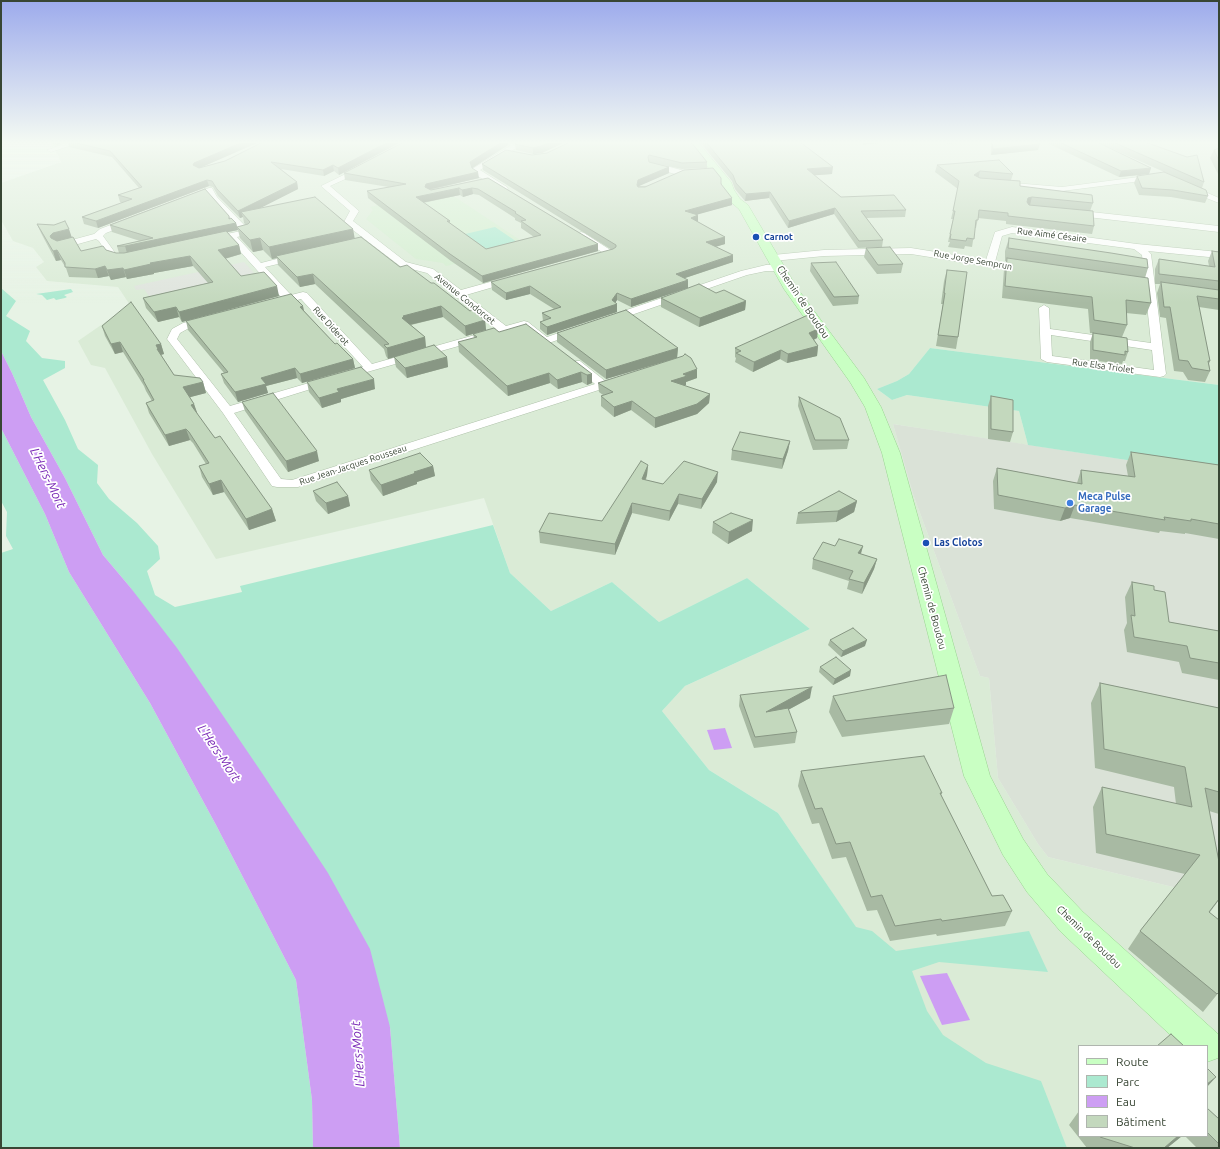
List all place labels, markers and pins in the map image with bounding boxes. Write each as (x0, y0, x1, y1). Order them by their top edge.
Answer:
marker: Carnot (751, 232, 761, 242)
place label: Carnot (764, 232, 793, 242)
place label: Meca Pulse Garage (1078, 491, 1131, 514)
marker: Meca Pulse Garage (1065, 498, 1075, 508)
place label: Las Clotos (934, 537, 982, 549)
marker: Las Clotos (921, 538, 931, 548)

